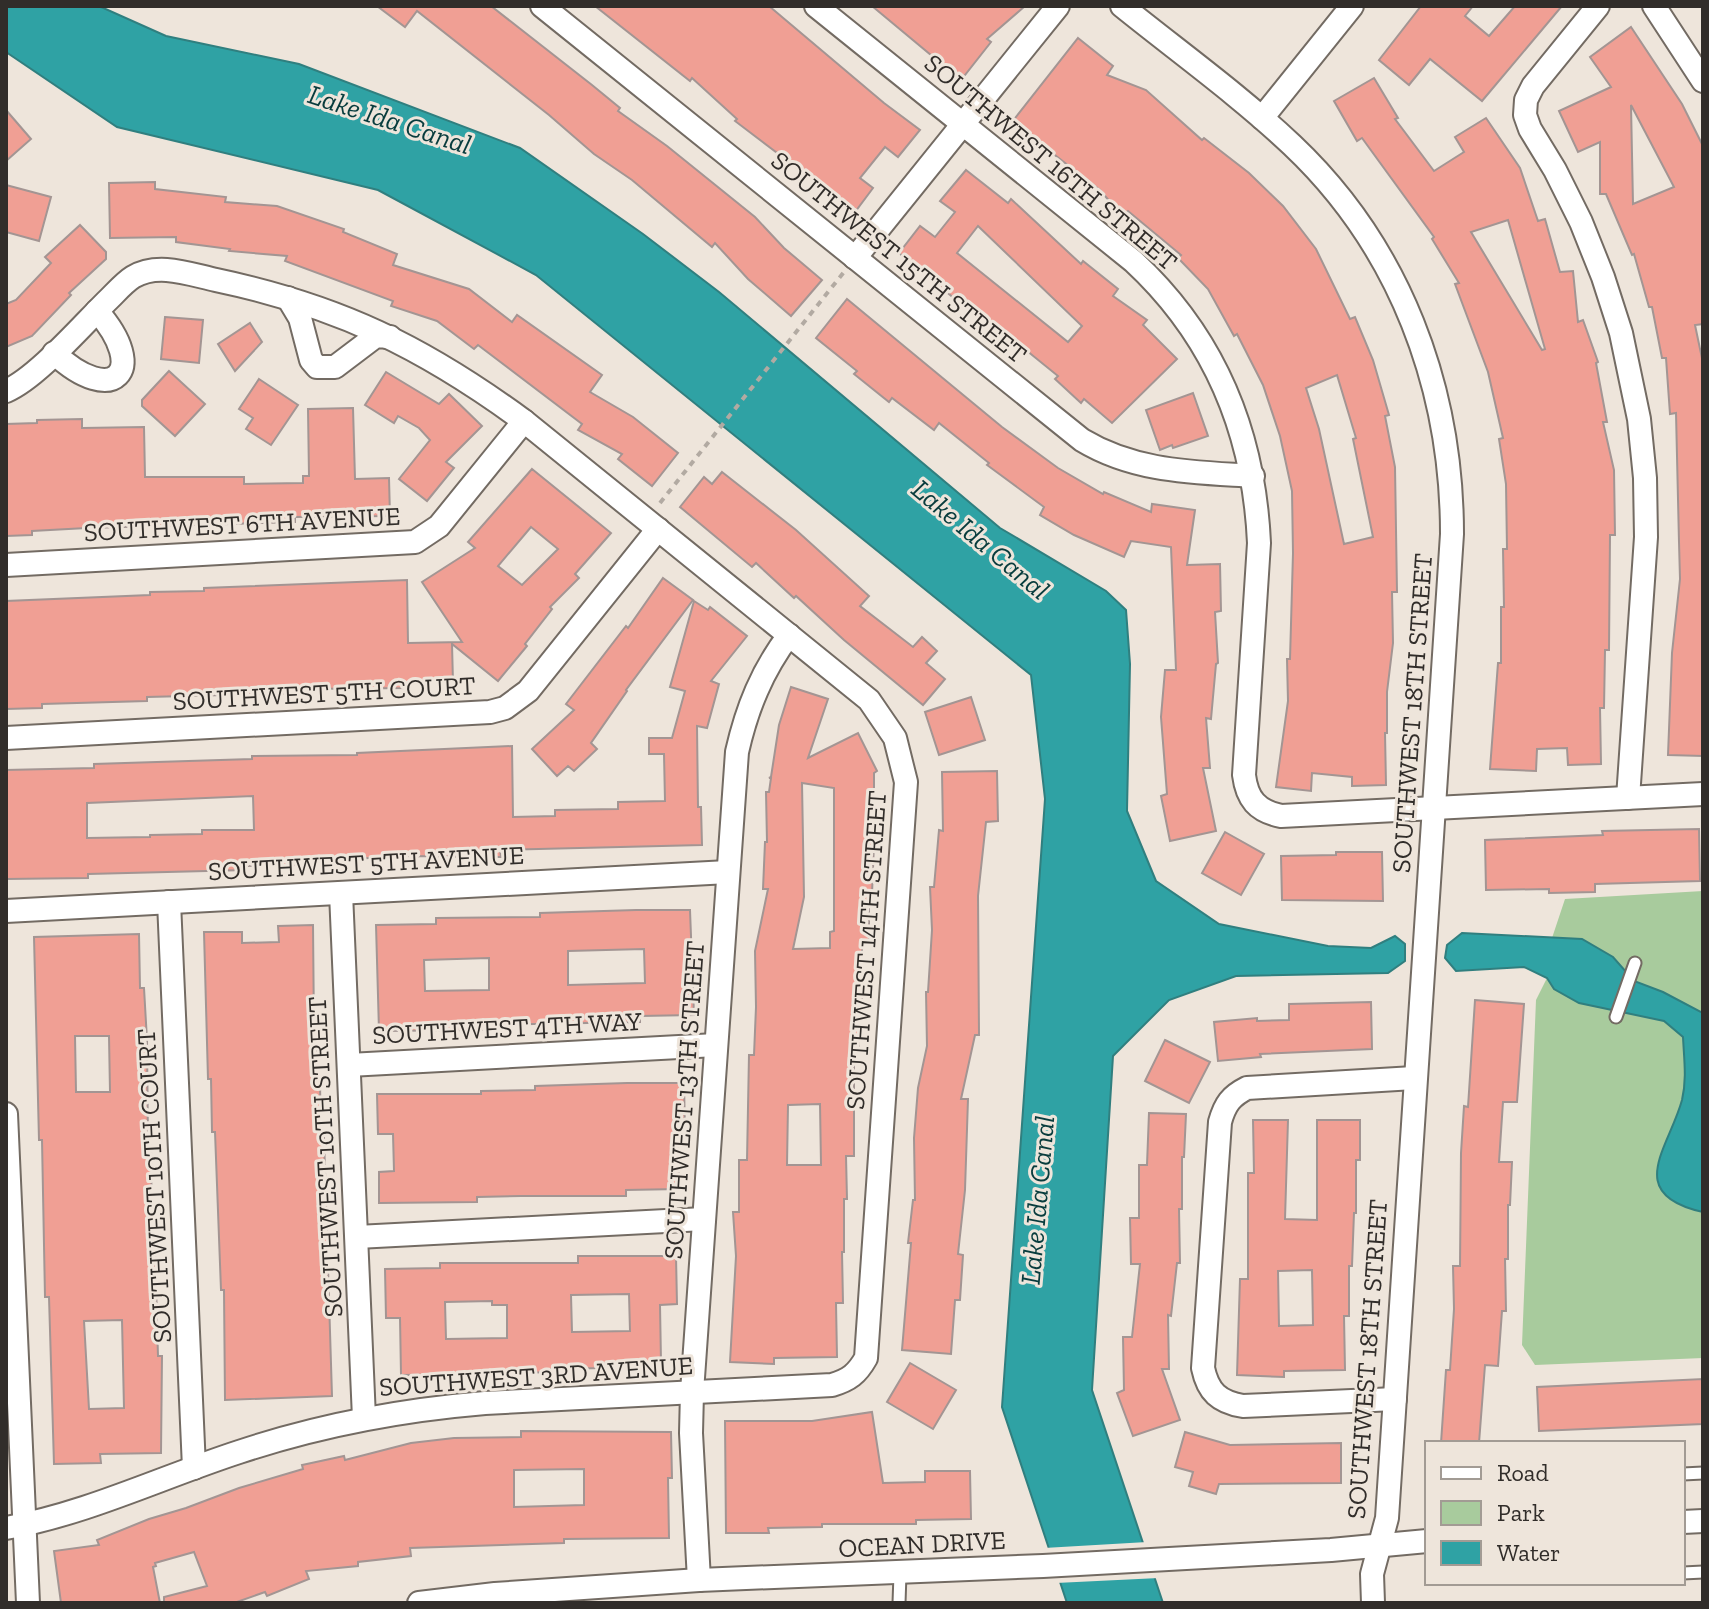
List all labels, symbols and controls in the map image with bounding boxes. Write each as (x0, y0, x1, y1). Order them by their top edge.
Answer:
street label: SOUTHWEST 16TH STREET (918, 47, 1184, 277)
water label: Lake Ida Canal (304, 78, 475, 161)
street label: SOUTHWEST 15TH STREET (765, 144, 1033, 370)
water label: Lake Ida Canal (905, 472, 1056, 606)
street label: SOUTHWEST 6TH AVENUE (83, 500, 401, 548)
street label: SOUTHWEST 18TH STREET (1385, 552, 1439, 874)
street label: SOUTHWEST 5TH COURT (172, 669, 476, 717)
street label: SOUTHWEST 14TH STREET (839, 789, 893, 1111)
street label: SOUTHWEST 5TH AVENUE (207, 839, 525, 887)
street label: SOUTHWEST 13TH STREET (657, 940, 711, 1260)
street label: SOUTHWEST 10TH STREET (301, 996, 349, 1318)
street label: SOUTHWEST 4TH WAY (371, 1005, 643, 1051)
street label: SOUTHWEST 10TH COURT (130, 1028, 178, 1344)
water label: Lake Ida Canal (1014, 1114, 1061, 1286)
street label: SOUTHWEST 18TH STREET (1340, 1198, 1394, 1520)
street label: SOUTHWEST 3RD AVENUE (378, 1349, 694, 1403)
legend (1425, 1441, 1685, 1585)
text: Road (1497, 1458, 1549, 1487)
text: Park (1497, 1498, 1545, 1527)
street label: OCEAN DRIVE (838, 1524, 1006, 1564)
text: Water (1497, 1538, 1560, 1567)

